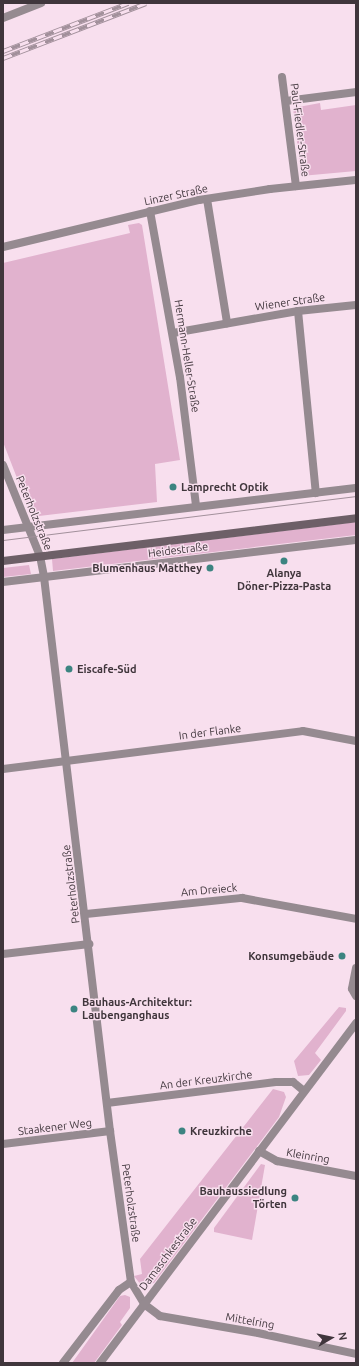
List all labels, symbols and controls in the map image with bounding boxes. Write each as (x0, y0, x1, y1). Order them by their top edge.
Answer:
street label: Paul-Fiedler-Straße (288, 82, 312, 178)
street label: Linzer Straße (143, 182, 209, 208)
street label: Wiener Straße (254, 291, 326, 313)
street label: Hermann-Heller-Straße (172, 299, 202, 413)
street label: Peterholzstraße (13, 474, 55, 552)
place label: Lamprecht Optik (181, 480, 268, 494)
marker: Lamprecht Optik (168, 482, 178, 492)
street label: Heidestraße (147, 540, 209, 560)
marker: Alanya Döner-Pizza-Pasta (279, 556, 289, 566)
place label: Blumenhaus Matthey (92, 561, 202, 575)
marker: Blumenhaus Matthey (205, 563, 215, 573)
place label: Alanya Döner-Pizza-Pasta (237, 567, 331, 593)
place label: Eiscafe-Süd (77, 662, 137, 676)
marker: Eiscafe-Süd (64, 664, 74, 674)
street label: In der Flanke (178, 722, 242, 742)
street label: Peterholzstraße (60, 844, 82, 924)
street label: Am Dreieck (180, 881, 238, 899)
place label: Konsumgebäude (248, 949, 334, 963)
marker: Konsumgebäude (337, 951, 347, 961)
place label: Bauhaus-Architektur: Laubenganghaus (82, 996, 192, 1022)
marker: Bauhaus-Architektur: Laubenganghaus (69, 1004, 79, 1014)
street label: An der Kreuzkirche (159, 1068, 253, 1092)
street label: Staakener Weg (17, 1116, 93, 1138)
place label: Kreuzkirche (190, 1124, 252, 1138)
marker: Kreuzkirche (177, 1126, 187, 1136)
street label: Kleinring (285, 1146, 331, 1166)
street label: Peterholzstraße (119, 1163, 143, 1243)
place label: Bauhaussiedlung Törten (199, 1185, 287, 1211)
marker: Bauhaussiedlung Törten (290, 1193, 300, 1203)
street label: Damaschkestraße (136, 1215, 200, 1293)
street label: Mittelring (225, 1310, 275, 1332)
north arrow (311, 1318, 351, 1358)
text: N (336, 1331, 349, 1341)

